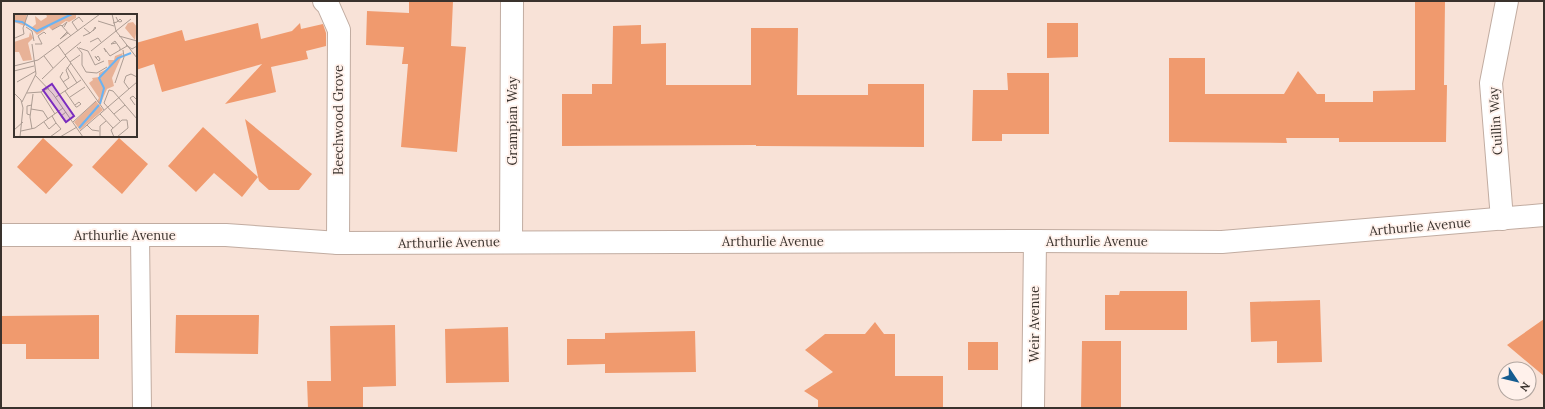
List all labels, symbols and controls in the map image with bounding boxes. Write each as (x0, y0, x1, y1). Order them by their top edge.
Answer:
inset map (14, 14, 137, 137)
street label: Beechwood Grove (330, 65, 347, 175)
street label: Grampian Way (504, 76, 521, 166)
street label: Cuillin Way (1485, 86, 1506, 156)
street label: Arthurlie Avenue (1368, 214, 1471, 239)
street label: Arthurlie Avenue (73, 227, 176, 244)
street label: Arthurlie Avenue (397, 233, 500, 252)
street label: Arthurlie Avenue (721, 233, 824, 250)
street label: Arthurlie Avenue (1045, 233, 1148, 250)
street label: Weir Avenue (1026, 286, 1043, 362)
north arrow (1497, 361, 1537, 401)
text: N (1517, 379, 1533, 395)

